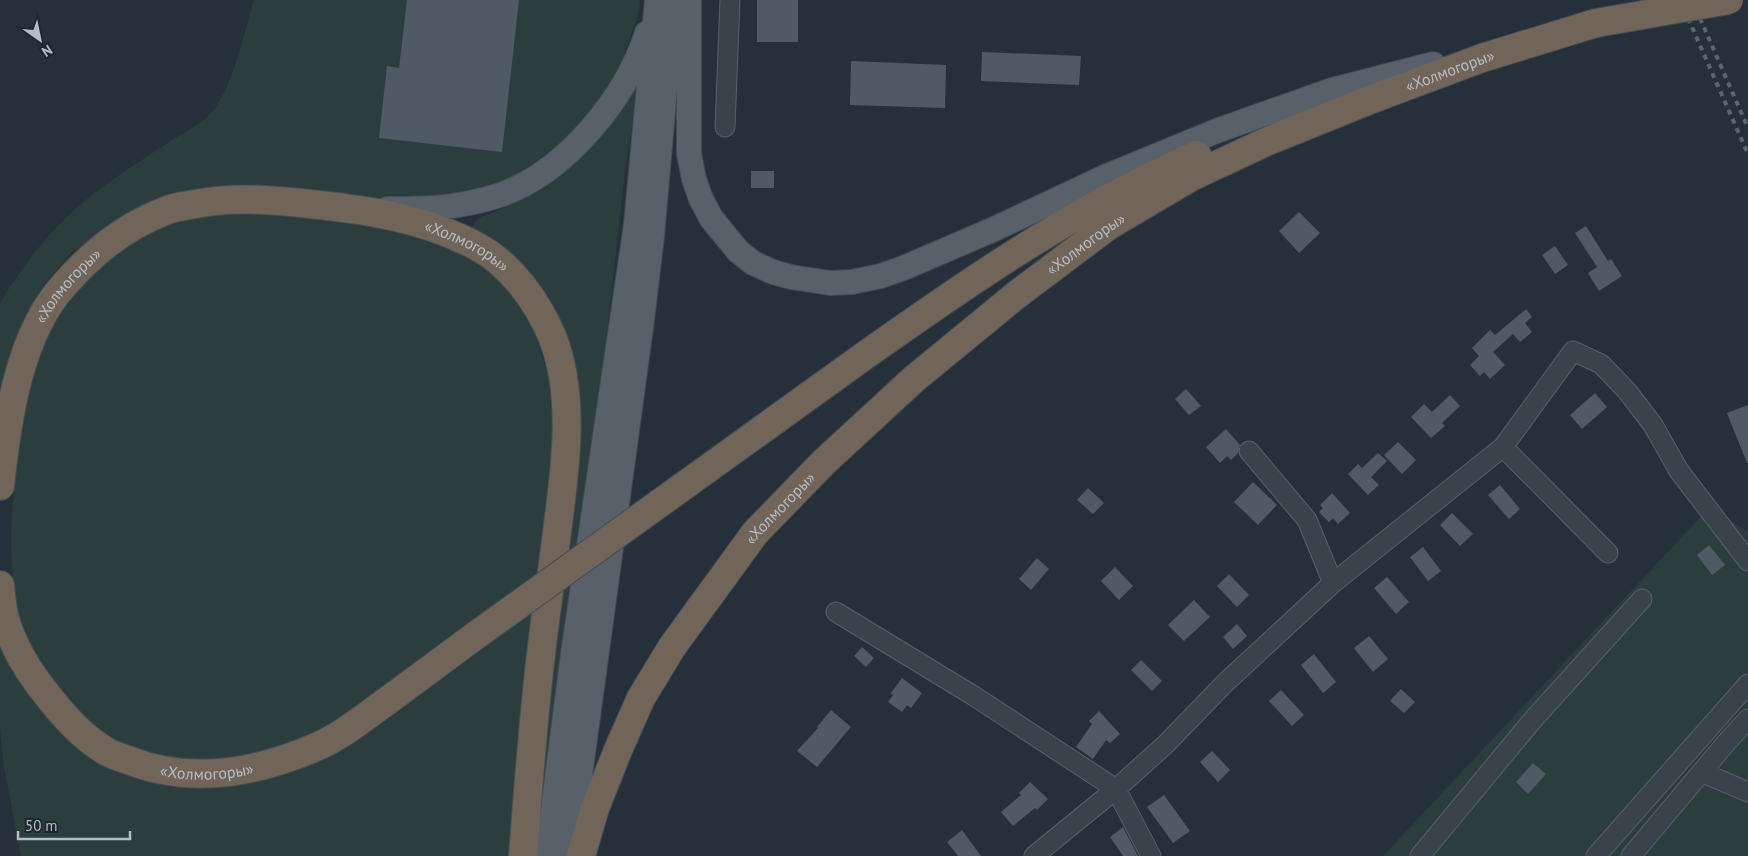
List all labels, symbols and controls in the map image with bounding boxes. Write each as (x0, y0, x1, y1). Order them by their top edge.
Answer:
north arrow (15, 15, 65, 65)
text: N (38, 41, 56, 61)
street label: «Холмогоры» (1402, 45, 1497, 96)
street label: «Холмогоры» (1042, 208, 1129, 279)
street label: «Холмогоры» (422, 215, 514, 276)
street label: «Холмогоры» (30, 243, 105, 327)
street label: «Холмогоры» (740, 467, 819, 548)
street label: «Холмогоры» (159, 758, 255, 784)
scale bar (18, 808, 130, 840)
text: 50 m (25, 816, 58, 835)

